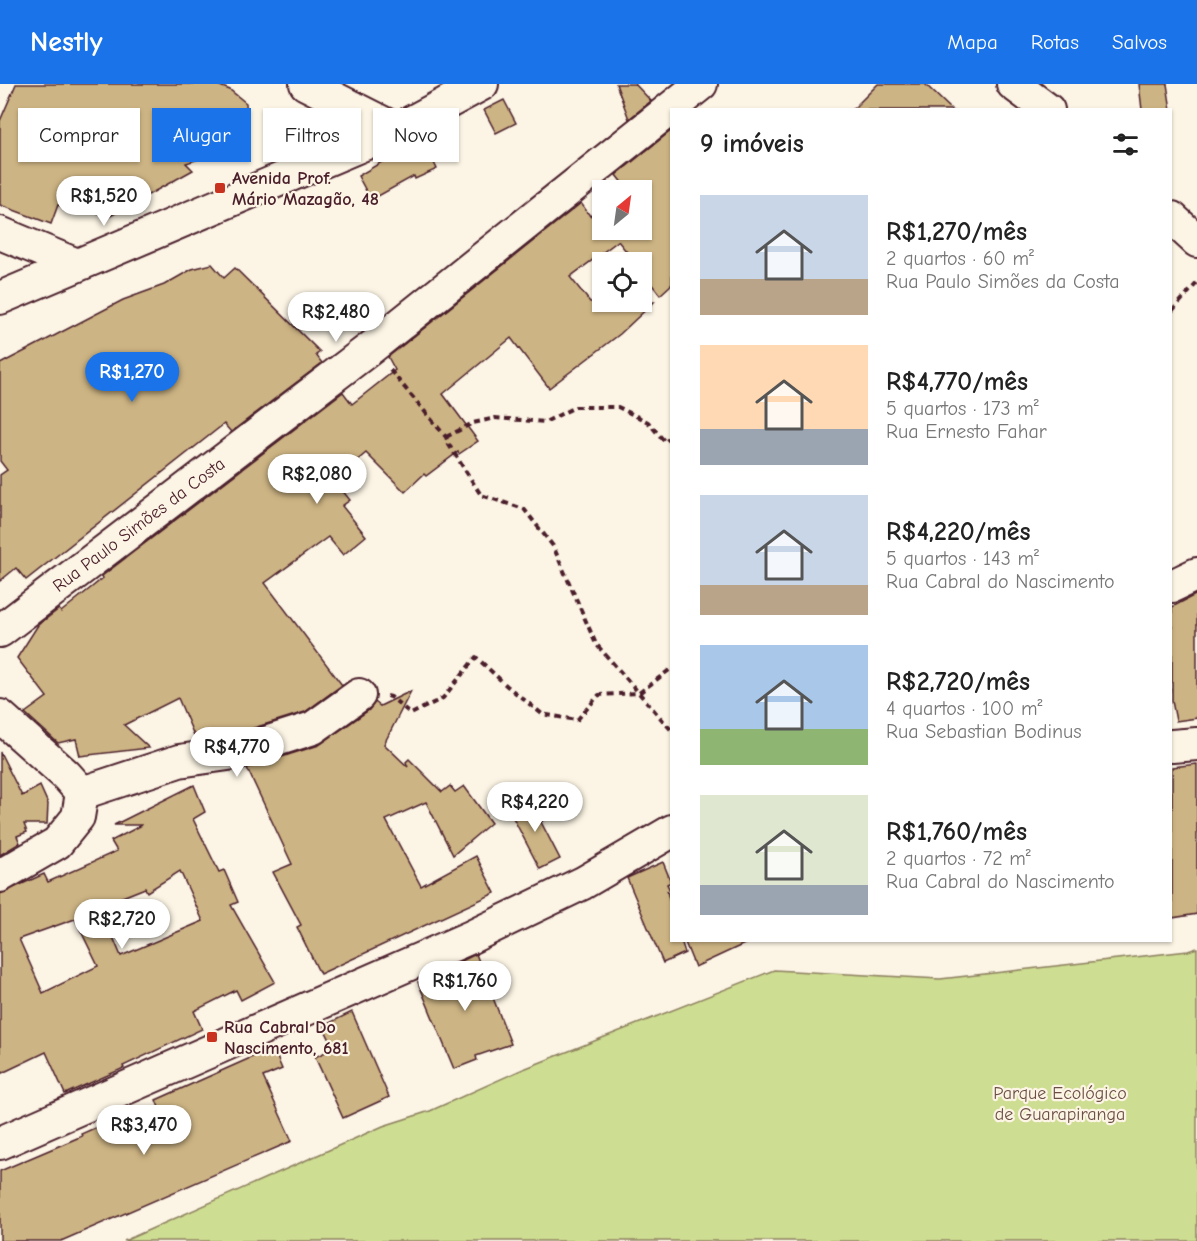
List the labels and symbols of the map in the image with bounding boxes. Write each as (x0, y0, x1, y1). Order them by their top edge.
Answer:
place label: Avenida Prof. Mário Mazagão, 48 (232, 168, 379, 210)
pin: R$1,520 (49, 176, 159, 227)
north arrow (592, 180, 652, 240)
marker: Avenida Prof. Mário Mazagão, 48 (213, 181, 227, 195)
pin: R$2,480 (281, 292, 391, 343)
pin: R$1,270 (77, 352, 187, 403)
street label: Rua Paulo Simões da Costa (49, 453, 229, 597)
pin: R$2,080 (262, 454, 372, 505)
pin: R$4,770 (182, 727, 292, 778)
pin: R$4,220 (480, 782, 590, 833)
pin: R$2,720 (67, 899, 177, 950)
pin: R$1,760 (410, 961, 520, 1012)
place label: Rua Cabral Do Nascimento, 681 (224, 1017, 349, 1059)
marker: Rua Cabral Do Nascimento, 681 (205, 1030, 219, 1044)
park label: Parque Ecológico de Guarapiranga (993, 1083, 1127, 1125)
pin: R$3,470 (89, 1105, 199, 1156)

